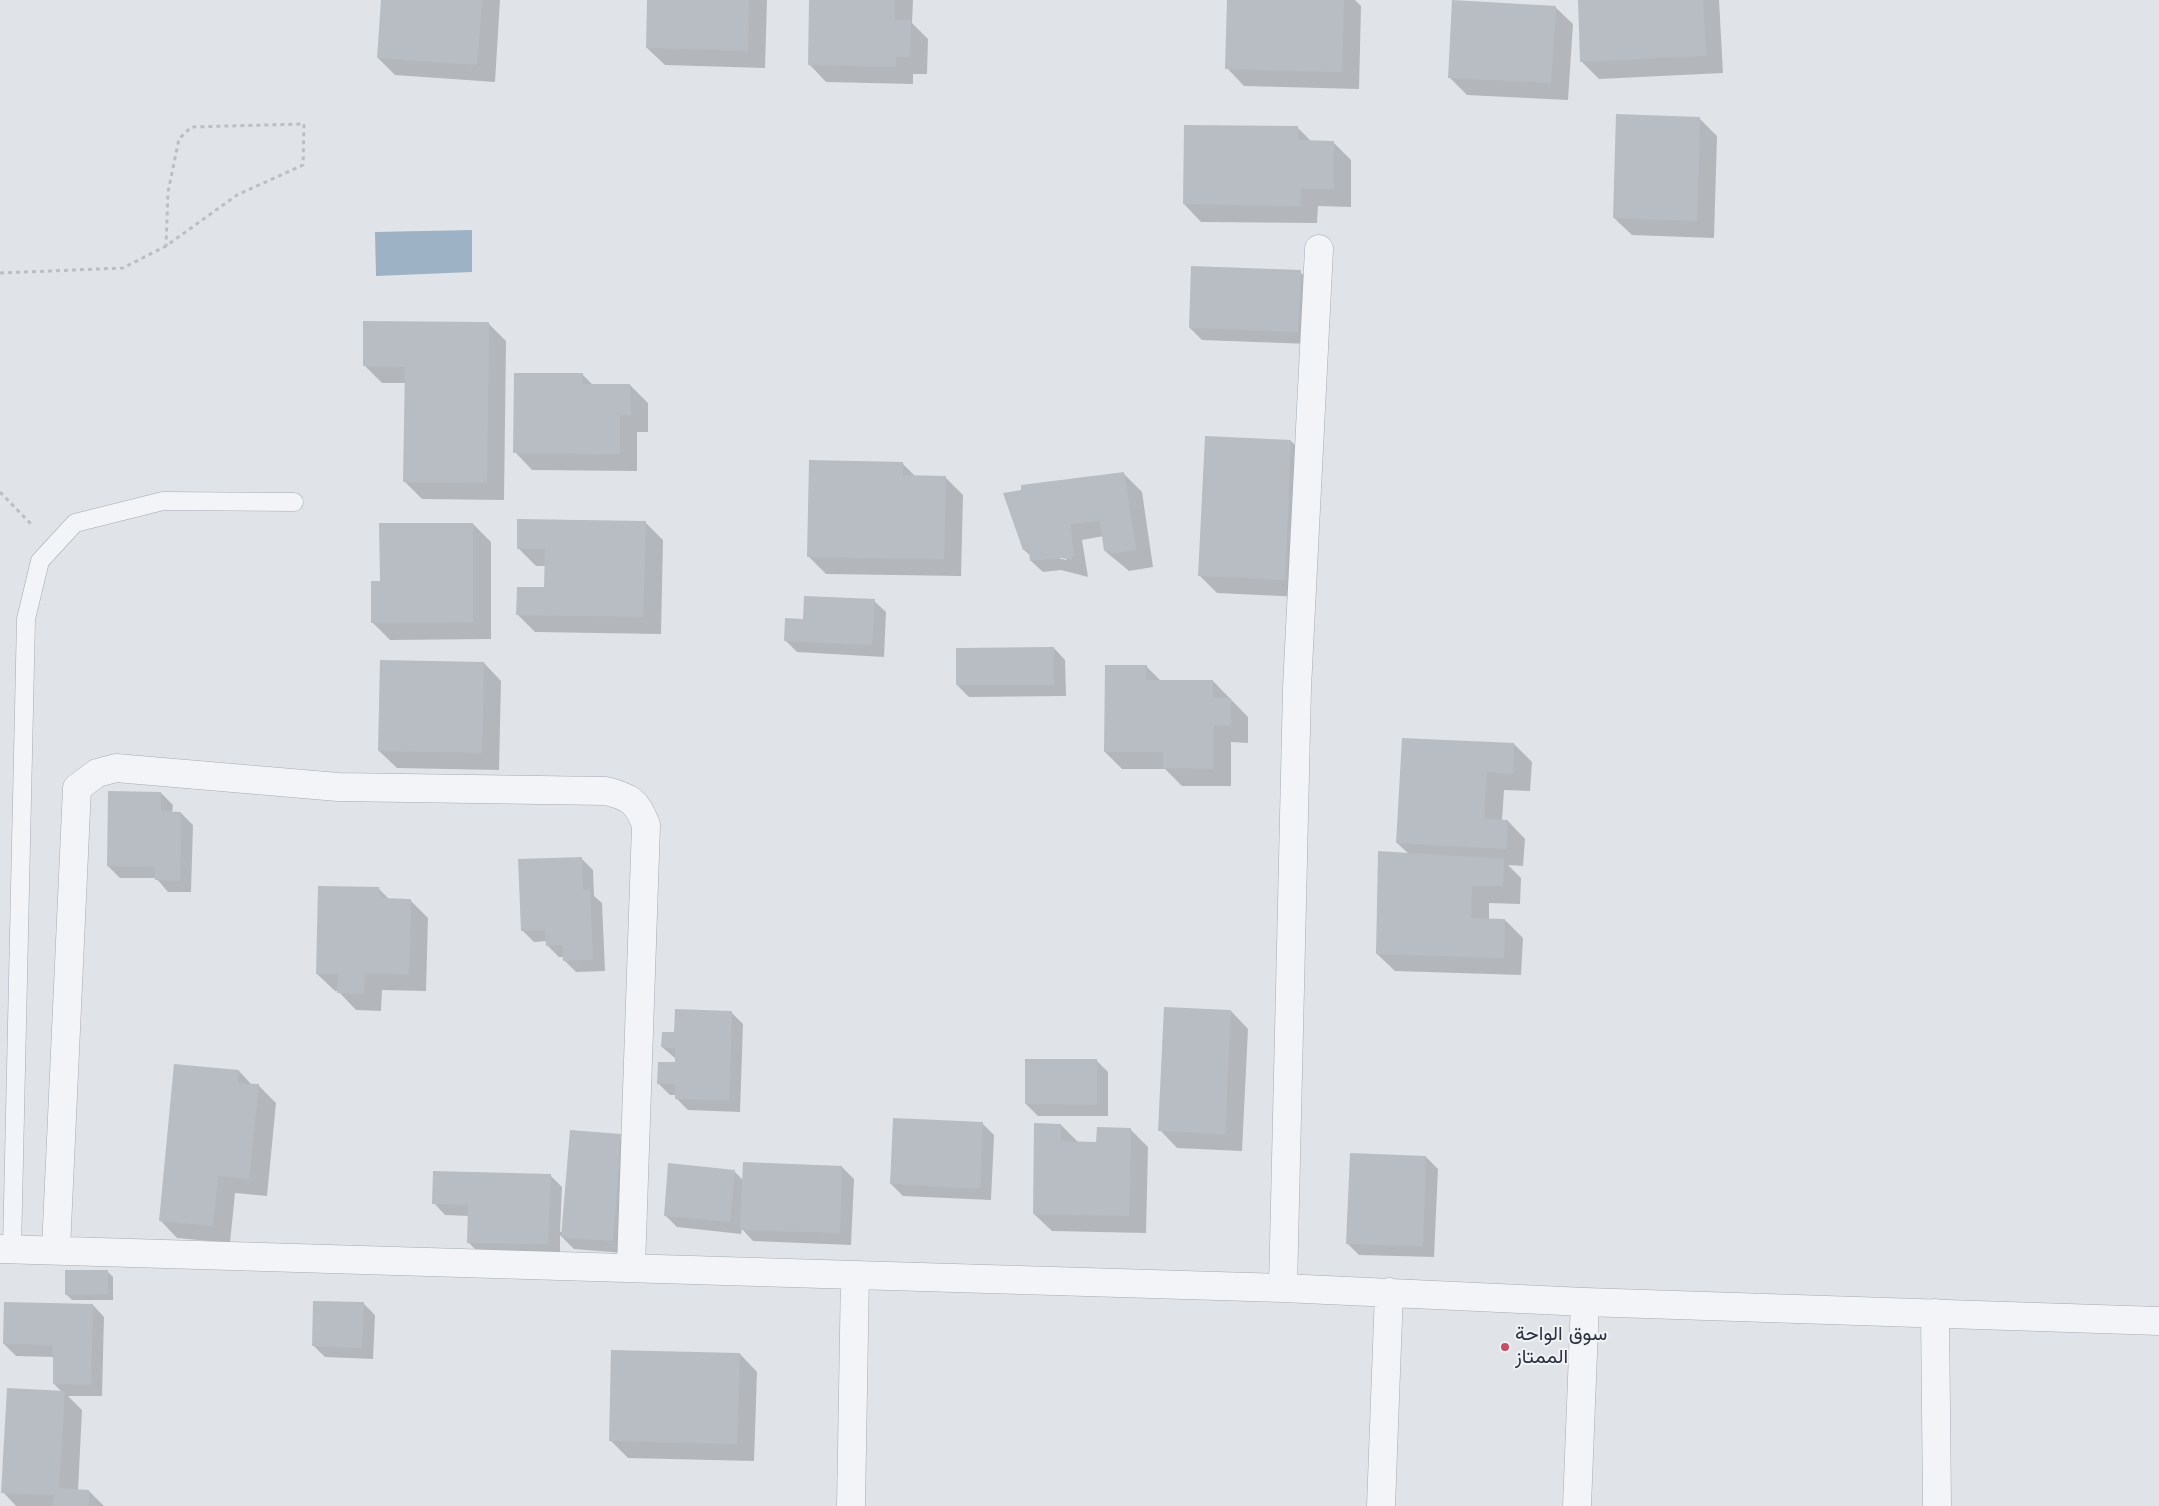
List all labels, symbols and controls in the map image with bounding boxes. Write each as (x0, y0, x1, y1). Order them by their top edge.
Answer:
place label: سوق الواحة الممتاز (1515, 1323, 1607, 1370)
marker: سوق الواحة الممتاز (1499, 1341, 1511, 1353)

